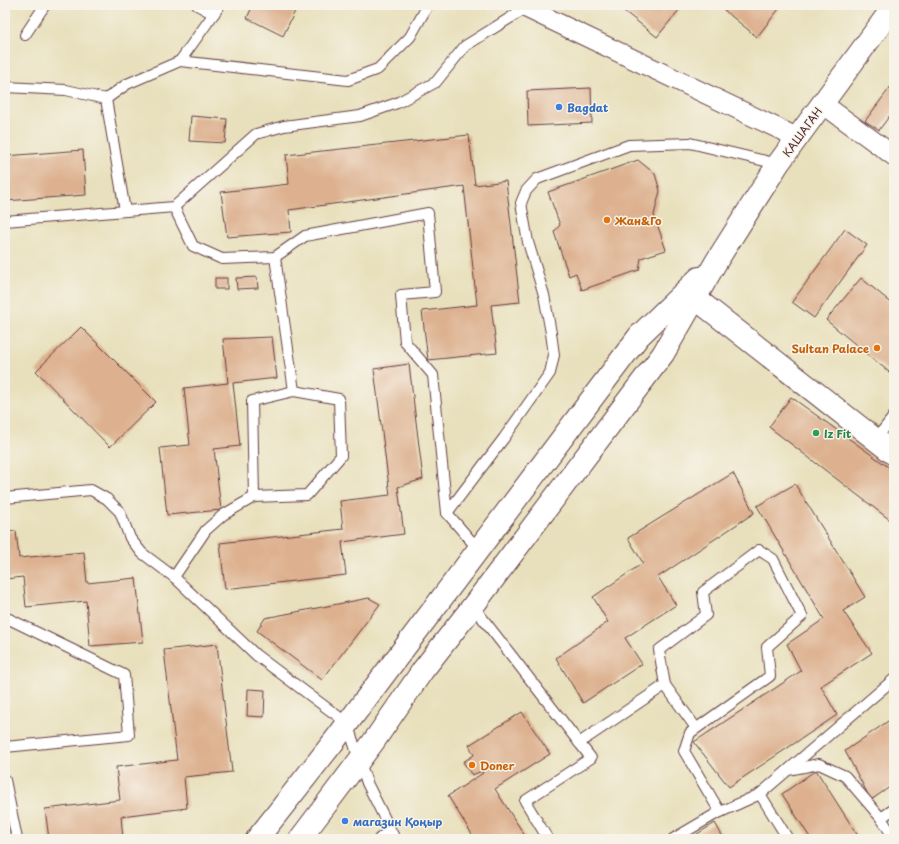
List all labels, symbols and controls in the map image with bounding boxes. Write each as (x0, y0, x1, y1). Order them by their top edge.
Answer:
place label: Bagdat (567, 99, 608, 116)
marker: Bagdat (554, 102, 564, 112)
street label: КАШАГАН (778, 104, 826, 160)
place label: Жан&Го (614, 212, 662, 229)
marker: Жан&Го (602, 215, 612, 225)
place label: Sultan Palace (792, 340, 869, 357)
marker: Sultan Palace (872, 343, 882, 353)
place label: Iz Fit (824, 425, 851, 442)
marker: Iz Fit (811, 428, 821, 438)
place label: Doner (480, 757, 515, 774)
marker: Doner (467, 760, 477, 770)
place label: магазин Қоңыр (353, 813, 442, 830)
marker: магазин Қоңыр (340, 816, 350, 826)

